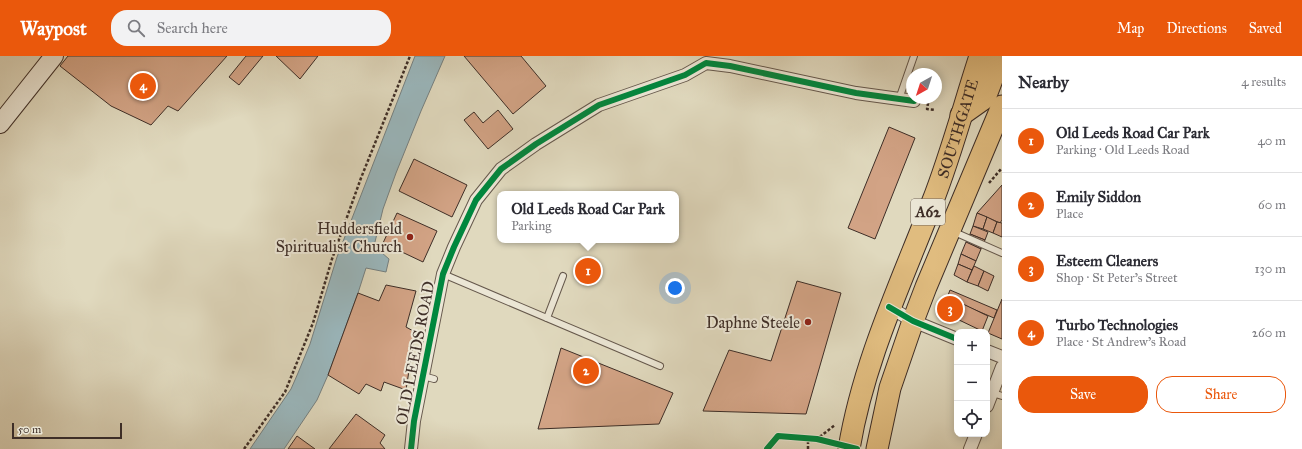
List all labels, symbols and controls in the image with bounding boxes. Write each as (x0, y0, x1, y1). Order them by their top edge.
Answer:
search box (111, 10, 391, 46)
text: Waypost (20, 17, 87, 40)
icon: search (125, 17, 147, 39)
text: Search here (157, 19, 228, 37)
text: Map (1117, 20, 1144, 37)
text: Directions (1166, 20, 1227, 37)
text: Saved (1249, 20, 1282, 37)
north arrow (906, 68, 942, 104)
pin: 4 (130, 71, 156, 101)
text: Nearby (1018, 72, 1069, 93)
text: 4 results (1241, 74, 1286, 90)
street label: SOUTHGATE (933, 76, 982, 181)
text: Old Leeds Road Car Park (1056, 124, 1210, 142)
text: 1 (1028, 133, 1034, 149)
text: 40 m (1257, 133, 1286, 149)
text: Parking · Old Leeds Road (1056, 142, 1190, 158)
text: Emily Siddon (1056, 188, 1141, 206)
popup (497, 191, 679, 243)
text: 2 (1028, 197, 1034, 213)
text: 60 m (1258, 197, 1286, 213)
road number: A62 (911, 199, 945, 225)
text: Old Leeds Road Car Park (511, 200, 665, 218)
text: Place (1056, 206, 1083, 222)
text: Parking (511, 218, 551, 234)
place label: Huddersfield Spiritualist Church (276, 219, 402, 256)
marker: Huddersfield Spiritualist Church (405, 232, 415, 242)
text: Esteem Cleaners (1056, 252, 1158, 270)
pin: 1 (575, 256, 601, 286)
text: 3 (1028, 261, 1034, 277)
text: 130 m (1254, 261, 1286, 277)
text: Shop · St Peter's Street (1056, 270, 1178, 286)
your location (665, 278, 685, 298)
street label: OLD LEEDS ROAD (392, 279, 438, 427)
pin: 3 (937, 294, 963, 324)
place label: Daphne Steele (706, 313, 800, 332)
text: Turbo Technologies (1056, 316, 1178, 334)
marker: Daphne Steele (803, 317, 813, 327)
text: 4 (1027, 325, 1035, 341)
text: 260 m (1252, 325, 1286, 341)
map controls (954, 329, 990, 437)
button: + (954, 329, 990, 365)
text: Place · St Andrew's Road (1056, 334, 1186, 350)
pin: 2 (573, 356, 599, 386)
button: − (954, 365, 990, 401)
button: Save (1018, 376, 1148, 413)
button: Share (1156, 376, 1286, 413)
button: locate (954, 401, 990, 437)
scale bar (12, 421, 122, 440)
text: 50 m (18, 423, 41, 436)

